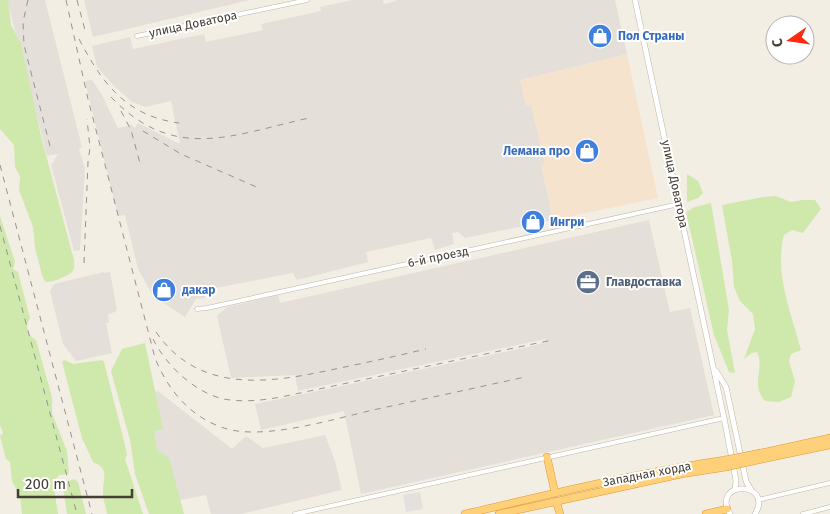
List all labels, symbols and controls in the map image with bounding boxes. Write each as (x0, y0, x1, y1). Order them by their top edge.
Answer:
street label: улица Доватора (148, 8, 238, 40)
north arrow (765, 15, 815, 65)
shop icon: Пол Страны (587, 23, 613, 49)
place label: Пол Страны (618, 29, 684, 43)
text: С (769, 37, 787, 49)
shop icon: Лемана про (574, 138, 600, 164)
street label: улица Доватора (659, 139, 691, 229)
place label: Лемана про (503, 144, 570, 158)
shop icon: Ингри (520, 209, 546, 235)
place label: Ингри (550, 215, 584, 229)
street label: 6-й проезд (406, 244, 470, 270)
office icon: Главдоставка (575, 269, 601, 295)
place label: Главдоставка (606, 275, 682, 289)
shop icon: дакар (151, 277, 177, 303)
place label: дакар (182, 283, 215, 297)
street label: Западная хорда (602, 459, 692, 489)
scale bar (18, 466, 131, 498)
text: 200 m (25, 475, 66, 493)

